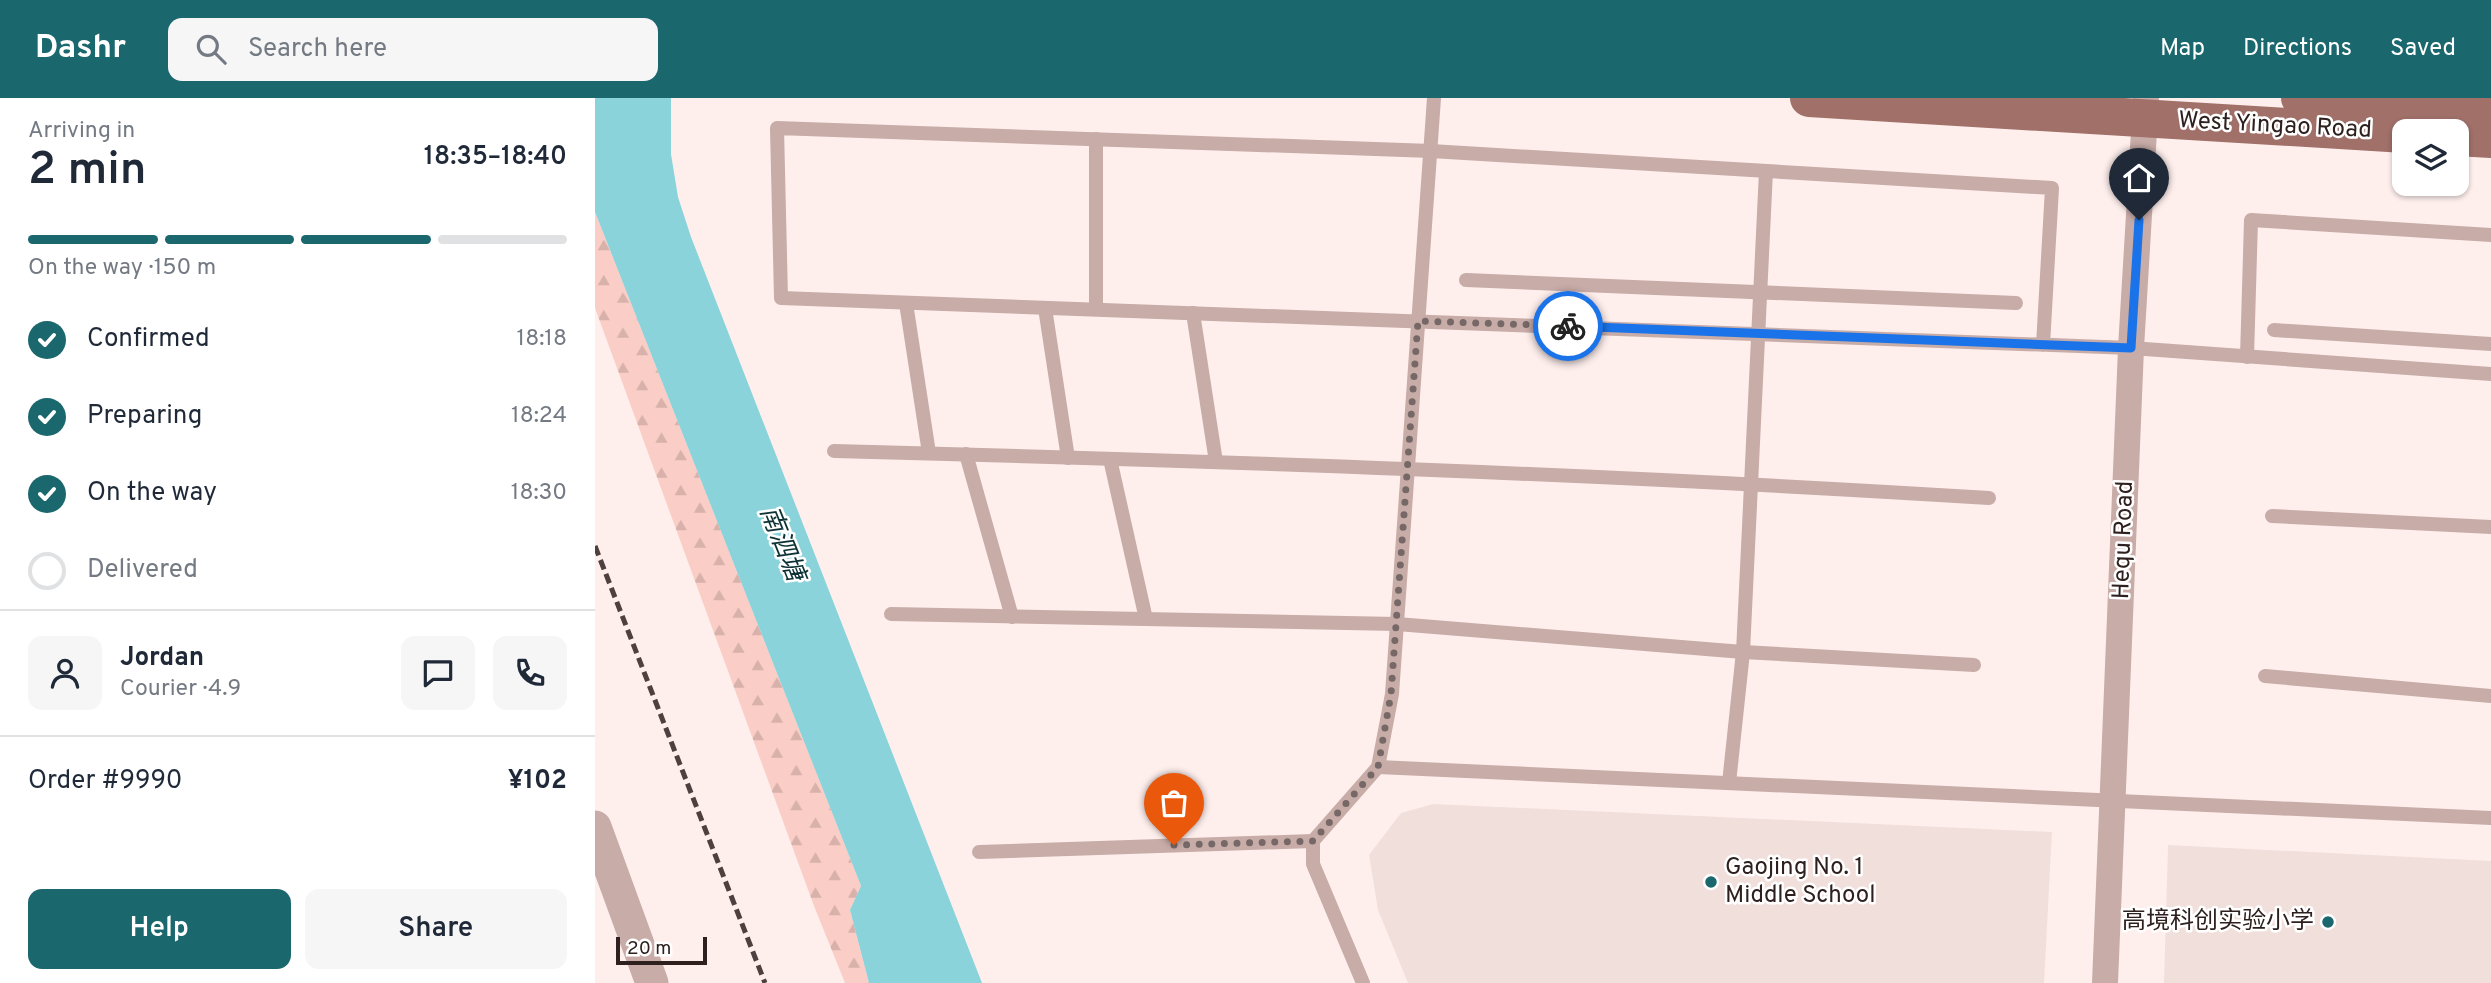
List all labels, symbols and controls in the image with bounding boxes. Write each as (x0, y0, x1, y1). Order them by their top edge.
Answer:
search box (168, 18, 658, 81)
text: Dashr (35, 28, 126, 70)
icon: search (192, 30, 230, 68)
text: Search here (248, 33, 387, 66)
text: Map (2160, 34, 2205, 64)
text: Directions (2243, 34, 2352, 64)
text: Saved (2390, 34, 2456, 64)
street label: West Yingao Road (2177, 106, 2373, 146)
text: Arriving in (28, 117, 135, 146)
map controls (2392, 119, 2469, 196)
button: layers (2392, 119, 2469, 196)
text: 18:35–18:40 (424, 141, 567, 174)
text: 2 min (28, 142, 147, 201)
pin (2109, 148, 2169, 220)
icon: home (2120, 159, 2158, 197)
text: On the way · 150 m (28, 254, 216, 283)
courier (1533, 291, 1603, 361)
icon: bike (1549, 307, 1587, 345)
icon: check (28, 321, 66, 359)
text: Confirmed (87, 323, 210, 356)
text: 18:18 (517, 325, 567, 354)
icon: check (28, 398, 66, 436)
text: Preparing (87, 400, 202, 433)
text: 18:24 (511, 402, 567, 431)
icon: check (28, 475, 66, 513)
text: On the way (87, 477, 217, 510)
text: 18:30 (511, 479, 567, 508)
street label: Hequ Road (2107, 480, 2141, 600)
water label: 南泗塘 (751, 502, 812, 590)
text: Delivered (87, 554, 198, 587)
button: person (28, 636, 102, 710)
button: chat (401, 636, 475, 710)
button: phone (493, 636, 567, 710)
text: Jordan (120, 642, 204, 675)
text: Courier · 4.9 (120, 675, 241, 704)
text: Order #9990 (28, 765, 182, 798)
text: ¥102 (508, 765, 567, 798)
pin (1144, 773, 1204, 845)
icon: bag (1155, 784, 1193, 822)
place label: Gaojing No. 1 Middle School (1725, 853, 1875, 911)
marker: Gaojing No. 1 Middle School (1703, 874, 1719, 890)
button: Help (28, 889, 291, 969)
button: Share (305, 889, 567, 969)
place label: 高境科创实验小学 (2122, 907, 2314, 937)
marker: 高境科创实验小学 (2320, 914, 2336, 930)
scale bar (616, 934, 707, 966)
text: 20 m (627, 937, 671, 961)

